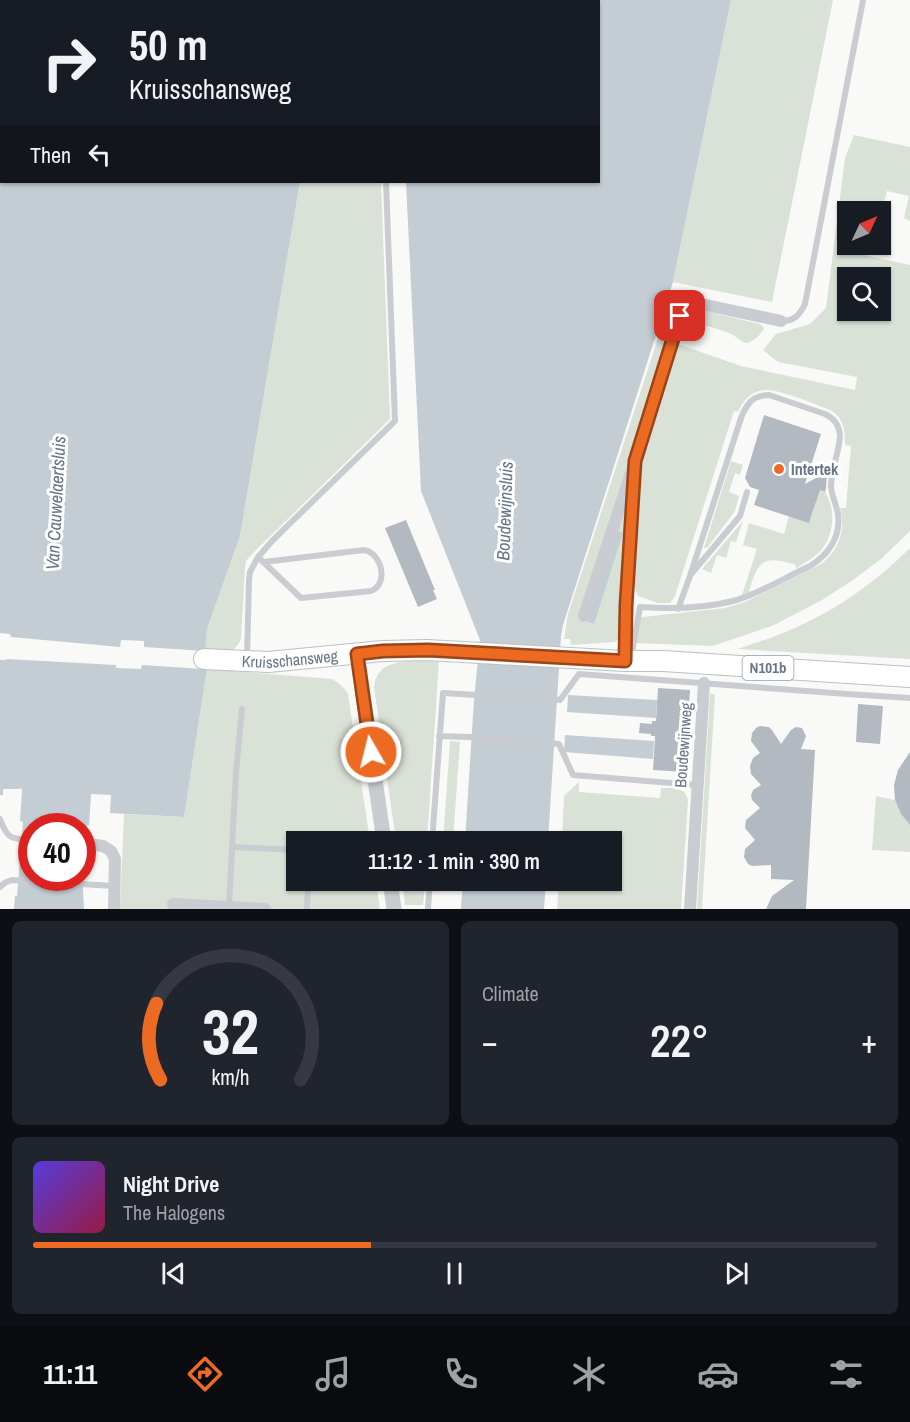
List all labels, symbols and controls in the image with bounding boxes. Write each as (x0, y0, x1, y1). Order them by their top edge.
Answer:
text: 50 m (129, 17, 208, 73)
icon: right (30, 24, 108, 102)
text: Kruisschansweg (129, 71, 291, 107)
icon: left (83, 138, 116, 171)
text: Then (30, 140, 71, 170)
north arrow (837, 201, 891, 255)
map controls (837, 201, 891, 321)
button: search (837, 267, 891, 321)
pin (654, 290, 705, 341)
icon: arrive (663, 299, 696, 332)
water label: Van Cauwelaertsluis (40, 435, 71, 571)
place label: Intertek (791, 458, 839, 480)
water label: Boudewijnsluis (490, 461, 519, 561)
marker: Intertek (772, 462, 786, 476)
street label: Kruisschansweg (241, 644, 340, 673)
road number: N101b (742, 656, 794, 680)
street label: Boudewijnweg (669, 701, 697, 788)
position arrow (339, 720, 403, 784)
speed limit sign: 40 (18, 813, 96, 891)
text: 11:12 · 1 min · 390 m (368, 846, 540, 876)
text: Climate (482, 980, 539, 1007)
text: 32 (202, 989, 259, 1073)
text: 22° (650, 1010, 709, 1071)
text: − (482, 1019, 498, 1063)
text: + (861, 1019, 877, 1063)
text: km/h (211, 1063, 250, 1092)
text: Night Drive (123, 1169, 219, 1199)
text: The Halogens (123, 1199, 225, 1226)
icon: previous (157, 1257, 190, 1290)
icon: pause (438, 1257, 471, 1290)
icon: next (720, 1257, 753, 1290)
icon: directions (184, 1353, 226, 1395)
icon: music (312, 1353, 354, 1395)
icon: phone (440, 1353, 482, 1395)
icon: climate (568, 1353, 610, 1395)
icon: car (697, 1353, 739, 1395)
icon: filters (825, 1353, 867, 1395)
text: 11:11 (43, 1356, 97, 1392)

